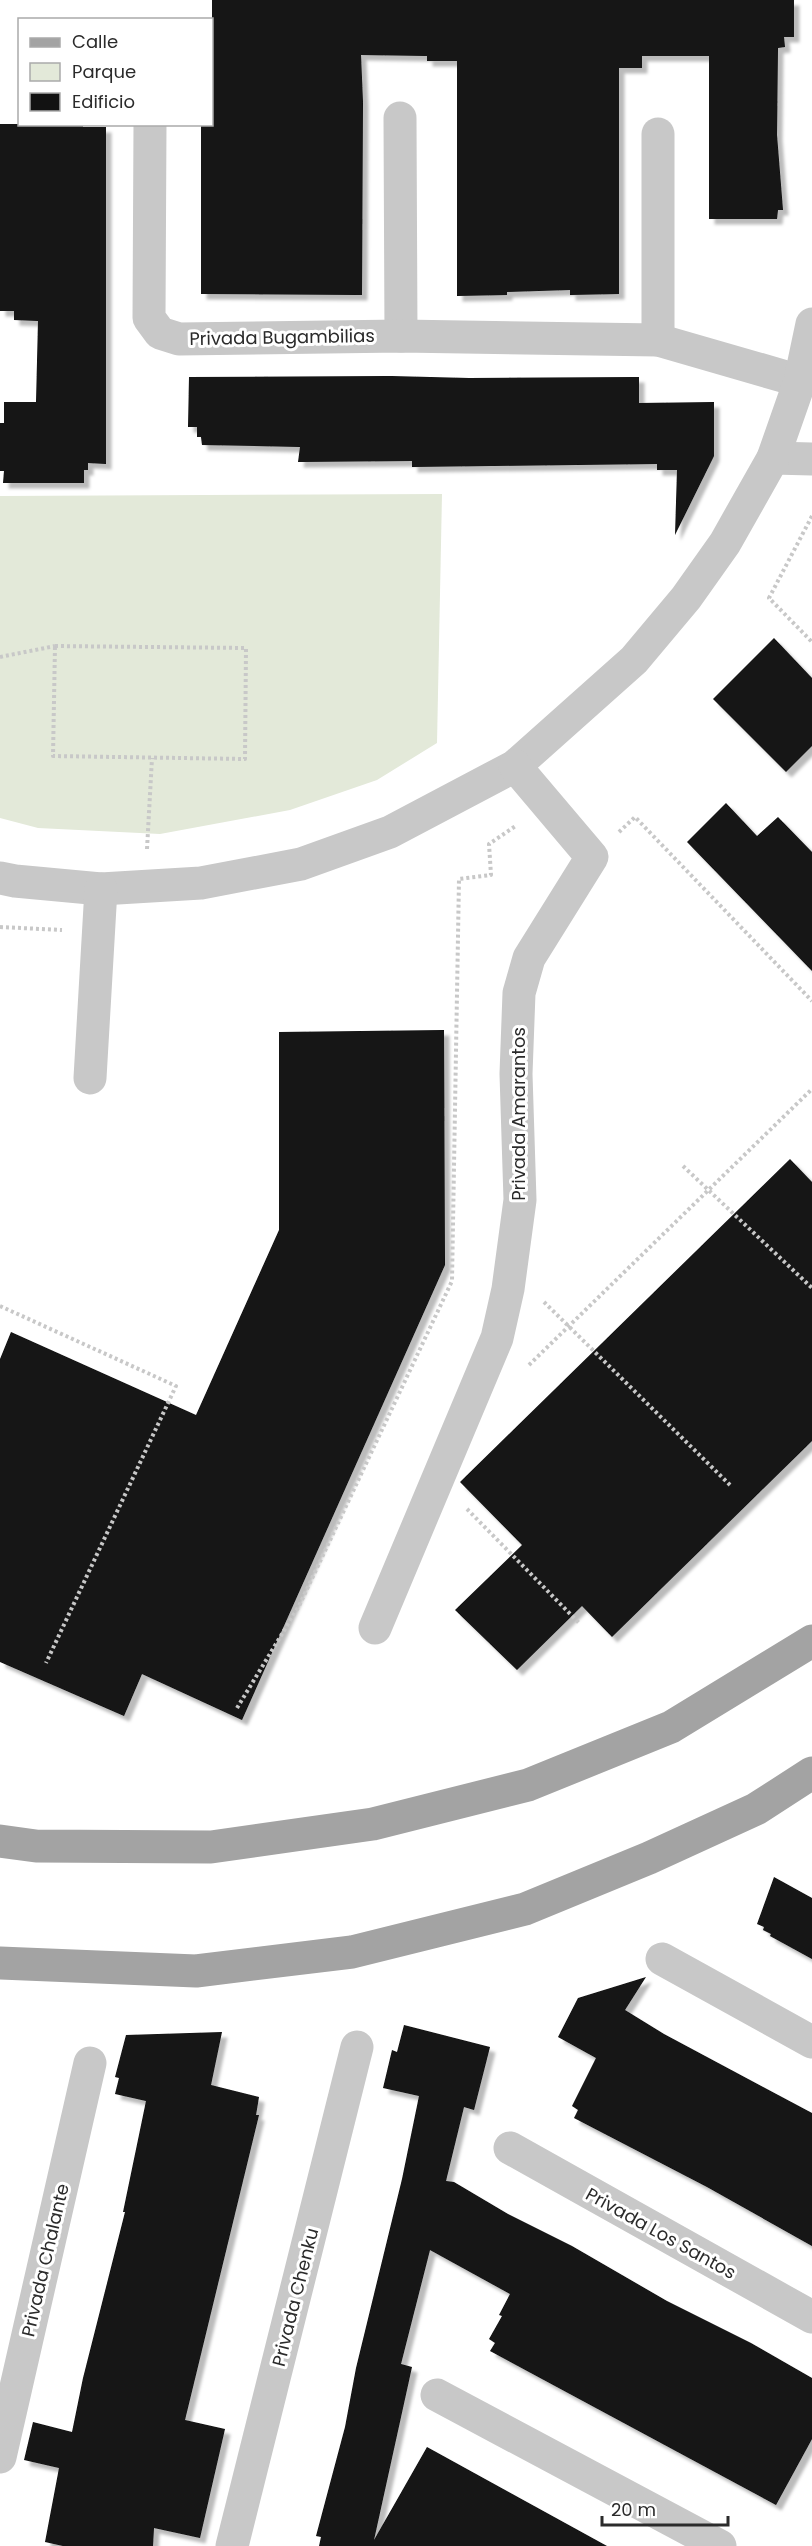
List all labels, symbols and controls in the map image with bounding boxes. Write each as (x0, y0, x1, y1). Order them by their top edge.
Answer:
legend (18, 18, 213, 126)
text: Calle (72, 29, 118, 54)
text: Parque (72, 59, 136, 84)
text: Edificio (72, 89, 135, 114)
street label: Privada Bugambilias (189, 323, 375, 351)
street label: Privada Amarantos (506, 1027, 531, 1201)
street label: Privada Chalante (15, 2181, 75, 2339)
street label: Privada Los Santos (581, 2181, 741, 2285)
street label: Privada Chenku (266, 2225, 324, 2369)
scale bar (602, 2489, 728, 2527)
text: 20 m (611, 2497, 656, 2522)

